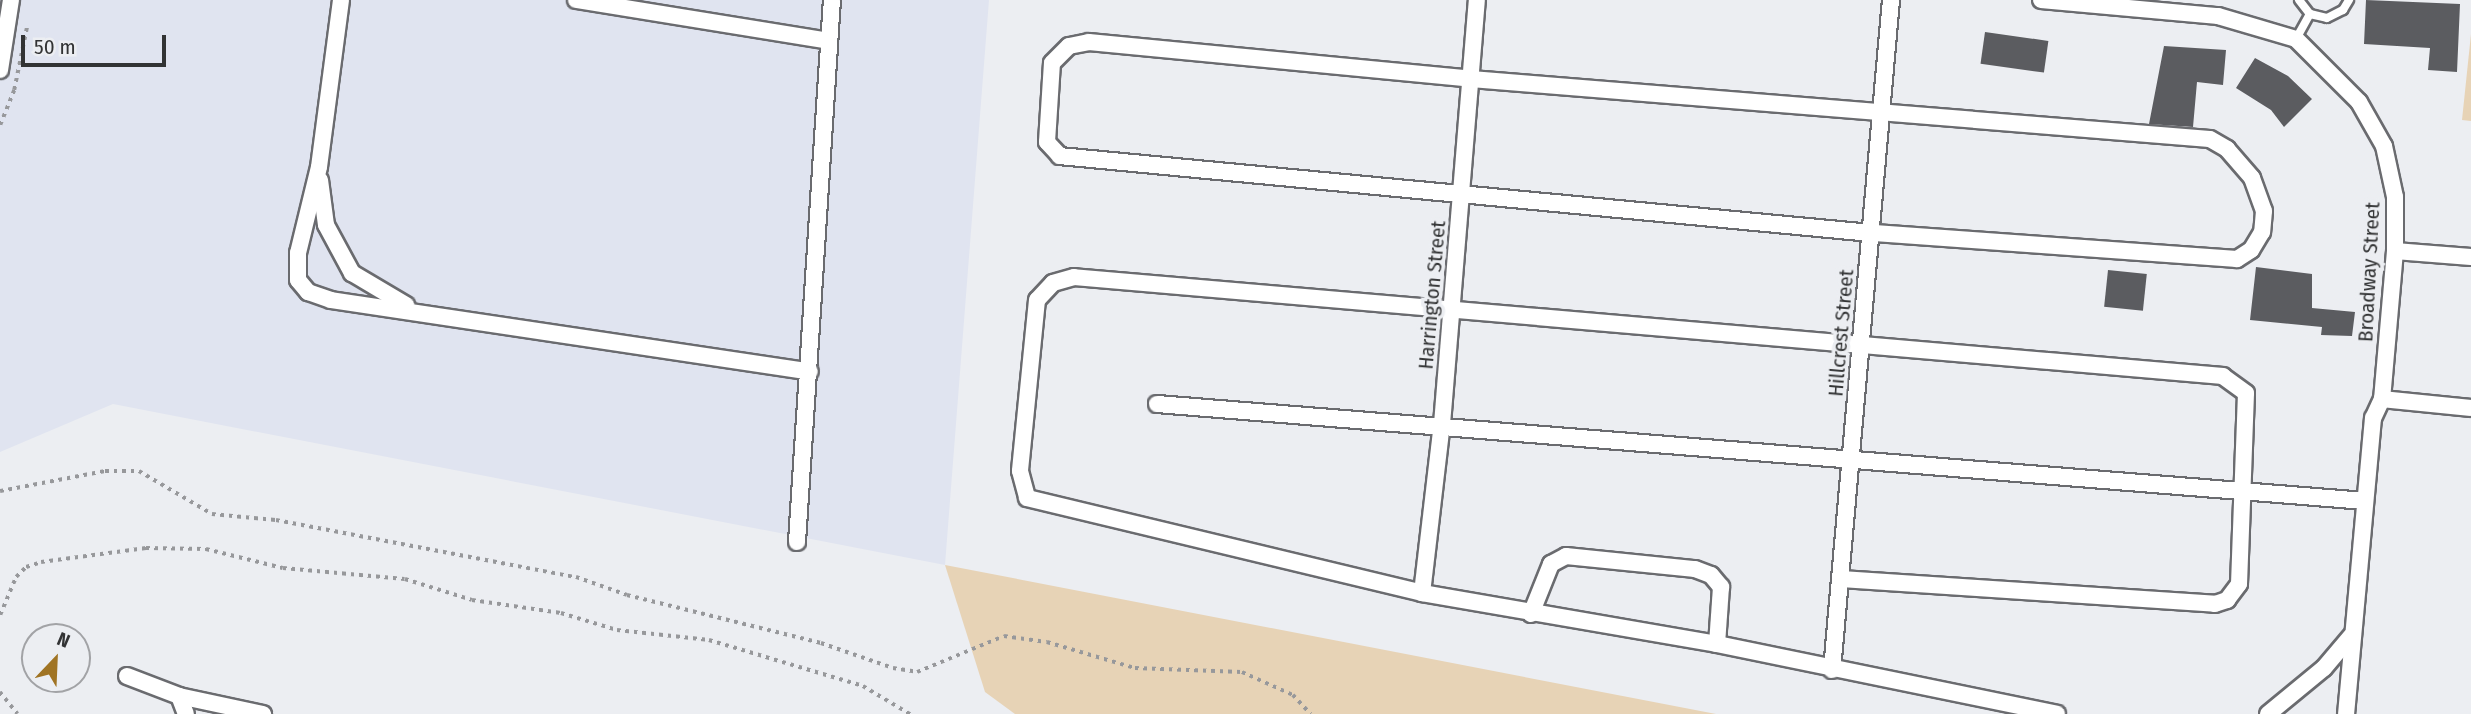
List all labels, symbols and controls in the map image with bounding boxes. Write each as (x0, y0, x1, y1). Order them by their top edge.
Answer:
scale bar (24, 21, 170, 65)
text: 50 m (34, 34, 76, 60)
street label: Broadway Street (2353, 201, 2385, 343)
street label: Harrington Street (1413, 220, 1451, 370)
street label: Hillcrest Street (1823, 268, 1859, 398)
north arrow (21, 623, 91, 693)
text: N (54, 627, 73, 653)

